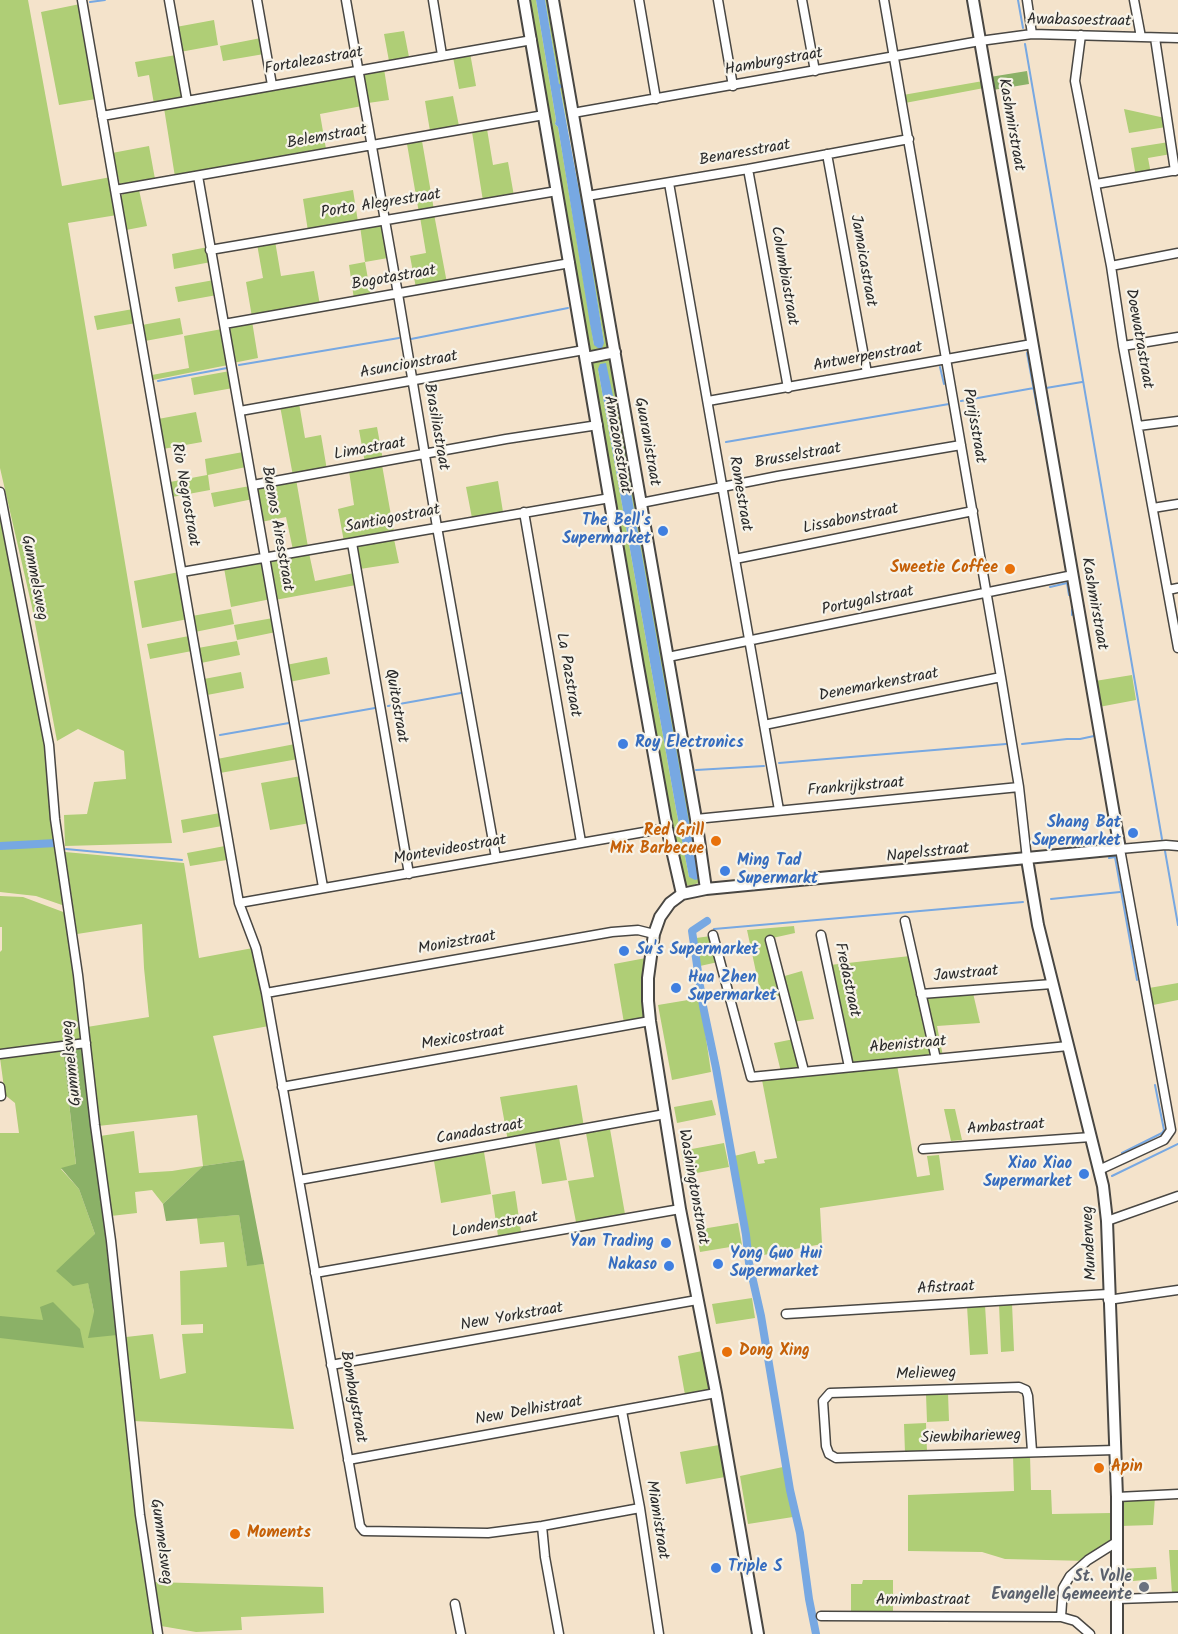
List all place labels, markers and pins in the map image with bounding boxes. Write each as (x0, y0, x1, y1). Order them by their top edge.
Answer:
place label: The Bell's Supermarket (562, 512, 651, 550)
marker: The Bell's Supermarket (656, 524, 670, 538)
place label: Sweetie Coffee (890, 559, 998, 579)
marker: Sweetie Coffee (1003, 562, 1017, 576)
place label: Roy Electronics (635, 734, 744, 754)
marker: Roy Electronics (616, 737, 630, 751)
place label: Shang Bat Supermarket (1032, 814, 1121, 852)
place label: Red Grill Mix Barbecue (610, 822, 704, 860)
marker: Shang Bat Supermarket (1126, 826, 1140, 840)
marker: Red Grill Mix Barbecue (709, 834, 723, 848)
place label: Ming Tad Supermarkt (737, 852, 818, 890)
marker: Ming Tad Supermarkt (718, 864, 732, 878)
place label: Su's Supermarket (636, 941, 759, 961)
marker: Su's Supermarket (617, 944, 631, 958)
place label: Hua Zhen Supermarket (688, 969, 777, 1007)
marker: Hua Zhen Supermarket (669, 981, 683, 995)
place label: Xiao Xiao Supermarket (983, 1155, 1072, 1193)
marker: Xiao Xiao Supermarket (1077, 1167, 1091, 1181)
place label: Yan Trading (570, 1233, 654, 1253)
marker: Yan Trading (659, 1236, 673, 1250)
place label: Yong Guo Hui Supermarket (730, 1245, 822, 1283)
place label: Nakaso (608, 1256, 657, 1276)
marker: Yong Guo Hui Supermarket (711, 1257, 725, 1271)
marker: Nakaso (662, 1259, 676, 1273)
place label: Dong Xing (739, 1342, 810, 1362)
marker: Dong Xing (720, 1345, 734, 1359)
place label: Apin (1111, 1458, 1143, 1478)
marker: Apin (1092, 1461, 1106, 1475)
place label: Moments (247, 1524, 311, 1544)
marker: Moments (228, 1527, 242, 1541)
place label: Triple S (728, 1558, 782, 1578)
marker: Triple S (709, 1561, 723, 1575)
place label: St. Volle Evangelle Gemeente (991, 1568, 1132, 1606)
marker: St. Volle Evangelle Gemeente (1137, 1580, 1151, 1594)

